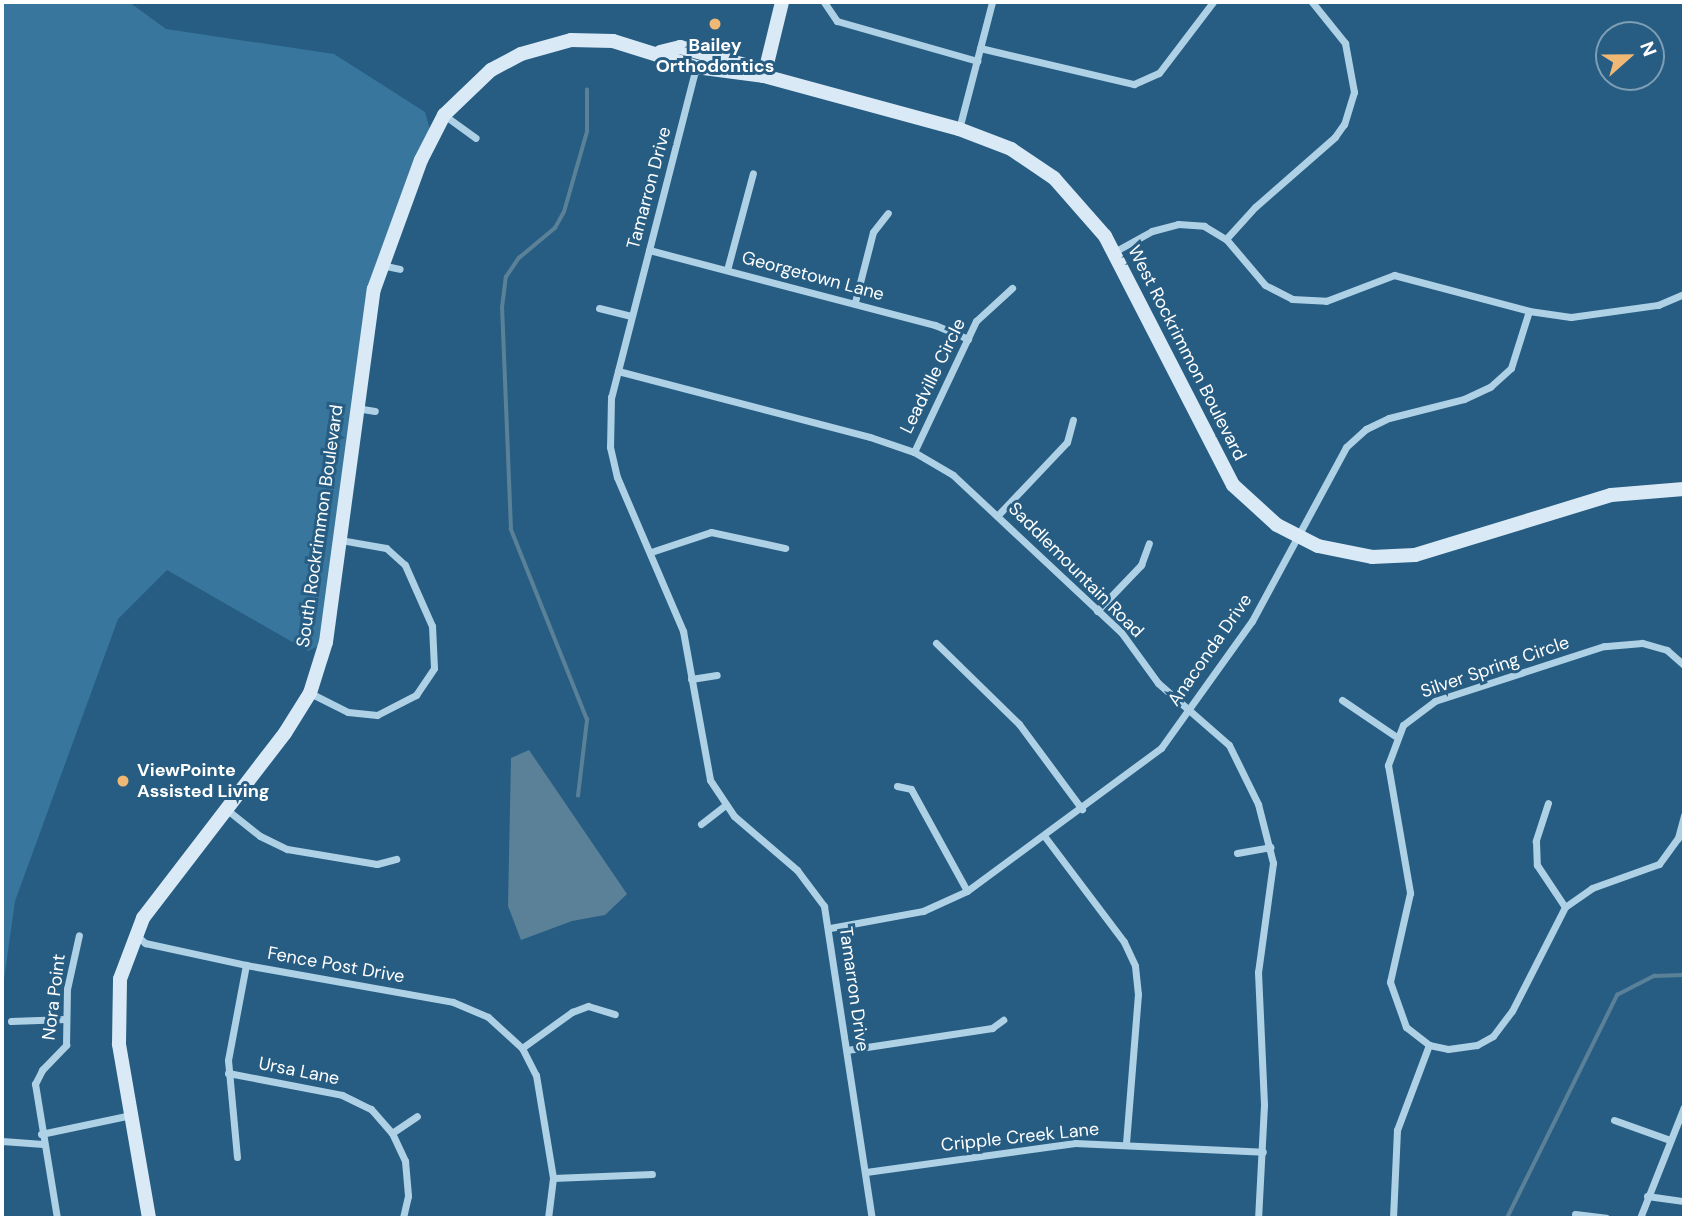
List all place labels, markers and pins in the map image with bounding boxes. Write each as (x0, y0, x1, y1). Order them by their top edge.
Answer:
marker: Bailey Orthodontics (707, 16, 723, 32)
place label: Bailey Orthodontics (656, 35, 774, 78)
place label: ViewPointe Assisted Living (137, 760, 269, 802)
marker: ViewPointe Assisted Living (115, 773, 131, 789)

